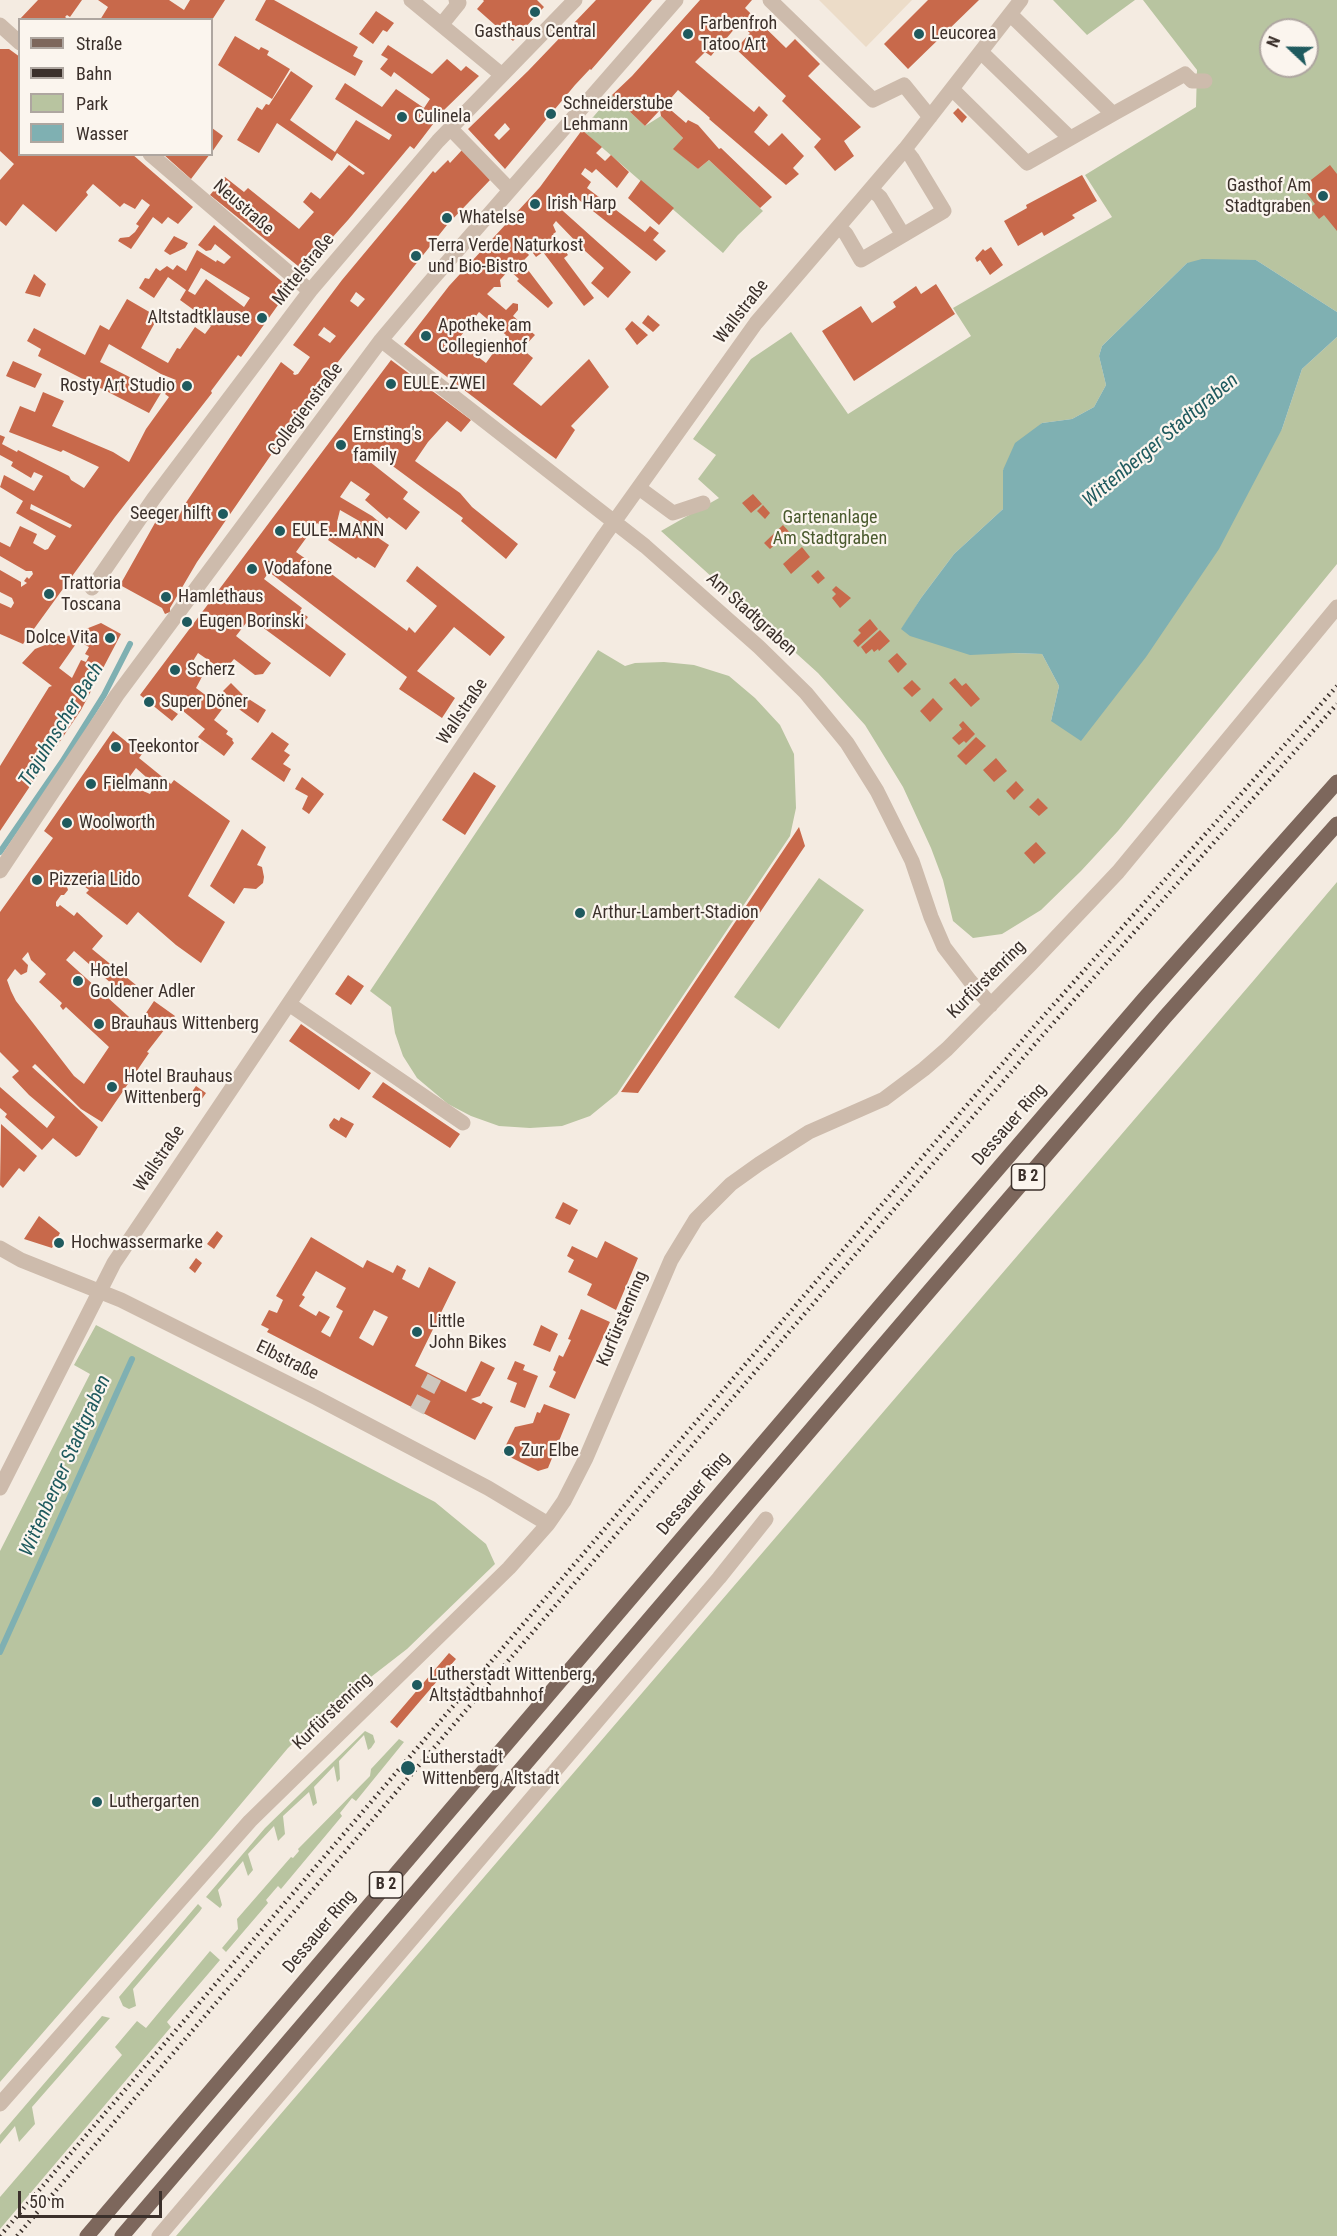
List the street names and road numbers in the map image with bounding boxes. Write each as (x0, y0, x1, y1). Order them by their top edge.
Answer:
street label: Neustraße (208, 176, 278, 240)
street label: Mittelstraße (269, 230, 339, 310)
street label: Wallstraße (710, 276, 774, 348)
street label: Collegienstraße (264, 359, 348, 461)
street label: Am Stadtgraben (701, 569, 801, 661)
street label: Wallstraße (433, 675, 493, 749)
street label: Kurfürstenring (943, 936, 1031, 1024)
street label: Dessauer Ring (968, 1080, 1052, 1170)
street label: Wallstraße (130, 1122, 190, 1196)
road number: B 2 (1012, 1164, 1044, 1190)
street label: Kurfürstenring (593, 1268, 653, 1370)
street label: Elbstraße (252, 1337, 322, 1385)
street label: Dessauer Ring (653, 1448, 735, 1540)
street label: Kurfürstenring (289, 1669, 377, 1755)
road number: B 2 (370, 1872, 402, 1898)
street label: Dessauer Ring (279, 1886, 361, 1978)

